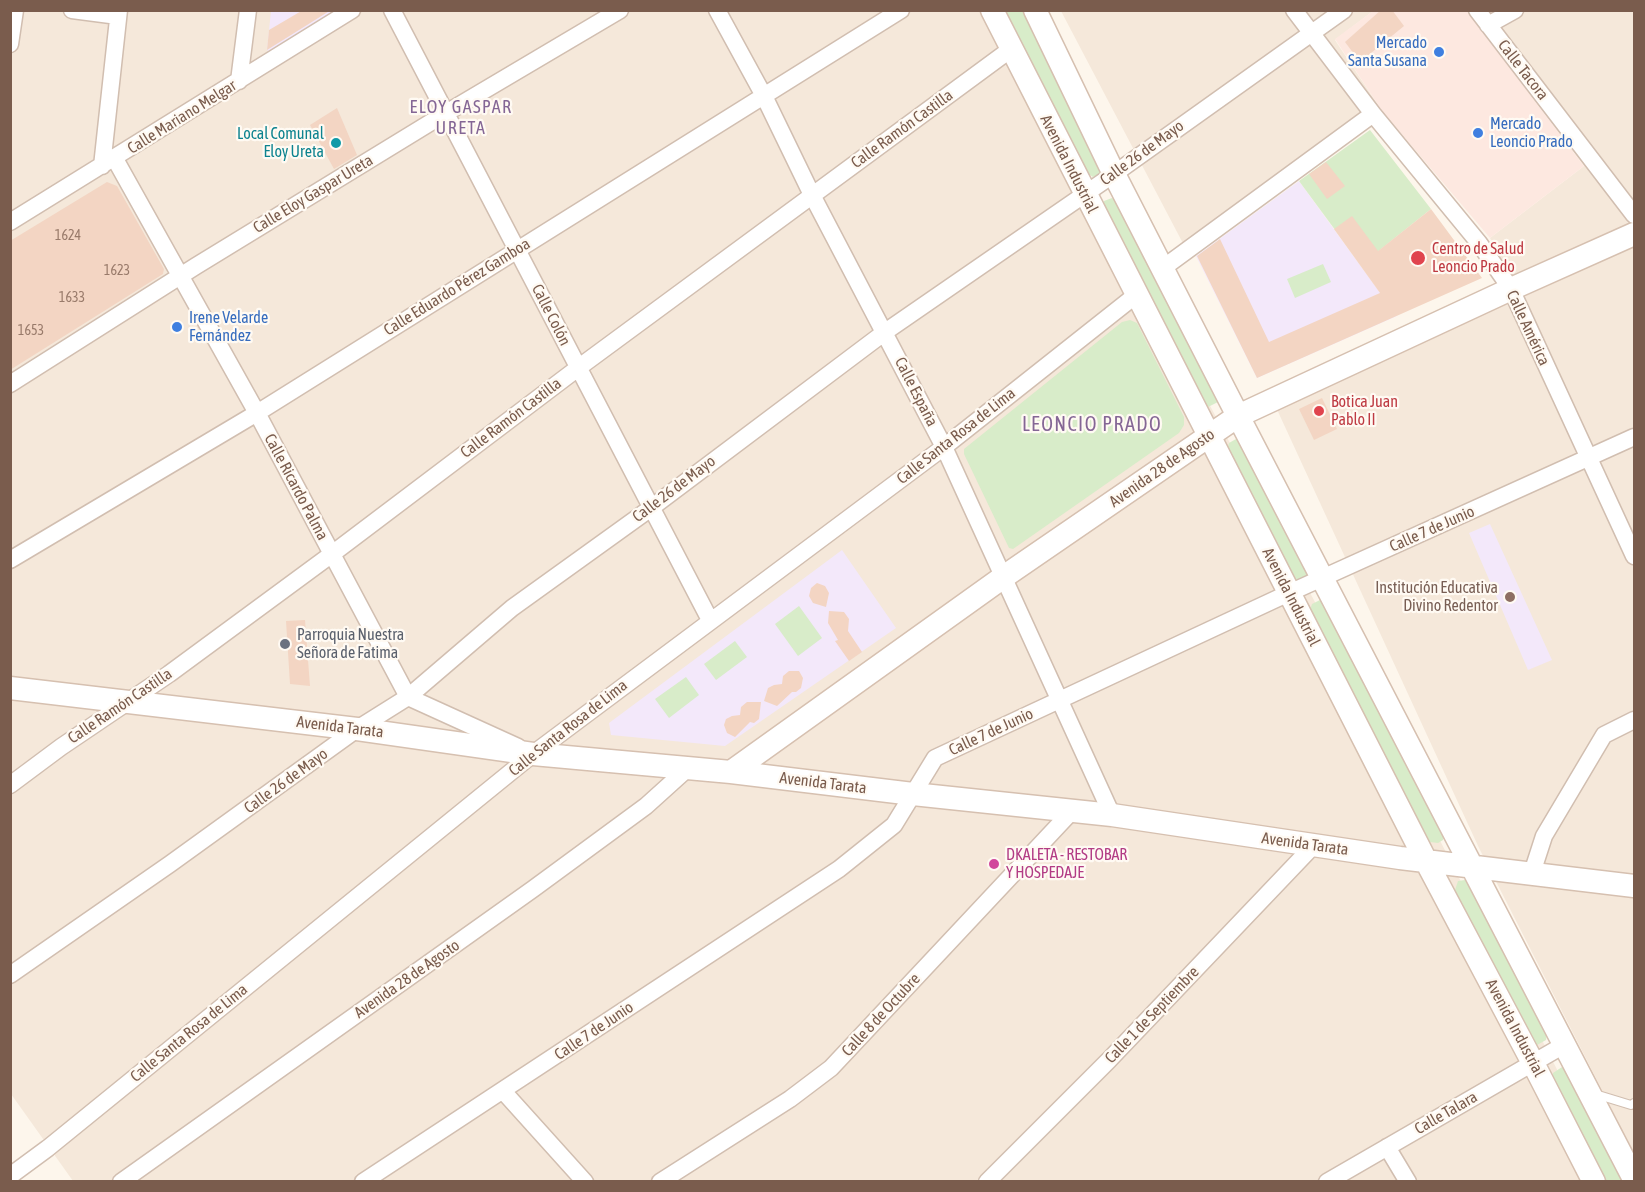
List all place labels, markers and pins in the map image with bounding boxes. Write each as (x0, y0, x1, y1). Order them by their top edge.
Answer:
place label: Mercado Santa Susana (1348, 33, 1427, 71)
marker: Mercado Santa Susana (1432, 45, 1446, 59)
place label: Mercado Leoncio Prado (1490, 114, 1573, 152)
place label: Local Comunal Eloy Ureta (237, 124, 324, 162)
marker: Mercado Leoncio Prado (1471, 126, 1485, 140)
marker: Local Comunal Eloy Ureta (329, 136, 343, 150)
place label: Centro de Salud Leoncio Prado (1432, 239, 1524, 277)
marker: Centro de Salud Leoncio Prado (1409, 249, 1427, 267)
place label: Irene Velarde Fernández (189, 308, 268, 346)
marker: Irene Velarde Fernández (170, 320, 184, 334)
place label: Botica Juan Pablo II (1331, 392, 1398, 430)
marker: Botica Juan Pablo II (1312, 404, 1326, 418)
place label: Institución Educativa Divino Redentor (1375, 578, 1498, 616)
marker: Institución Educativa Divino Redentor (1503, 590, 1517, 604)
place label: Parroquia Nuestra Señora de Fatima (297, 625, 404, 663)
marker: Parroquia Nuestra Señora de Fatima (278, 637, 292, 651)
place label: DKALETA - RESTOBAR Y HOSPEDAJE (1006, 845, 1127, 883)
marker: DKALETA - RESTOBAR Y HOSPEDAJE (987, 857, 1001, 871)

